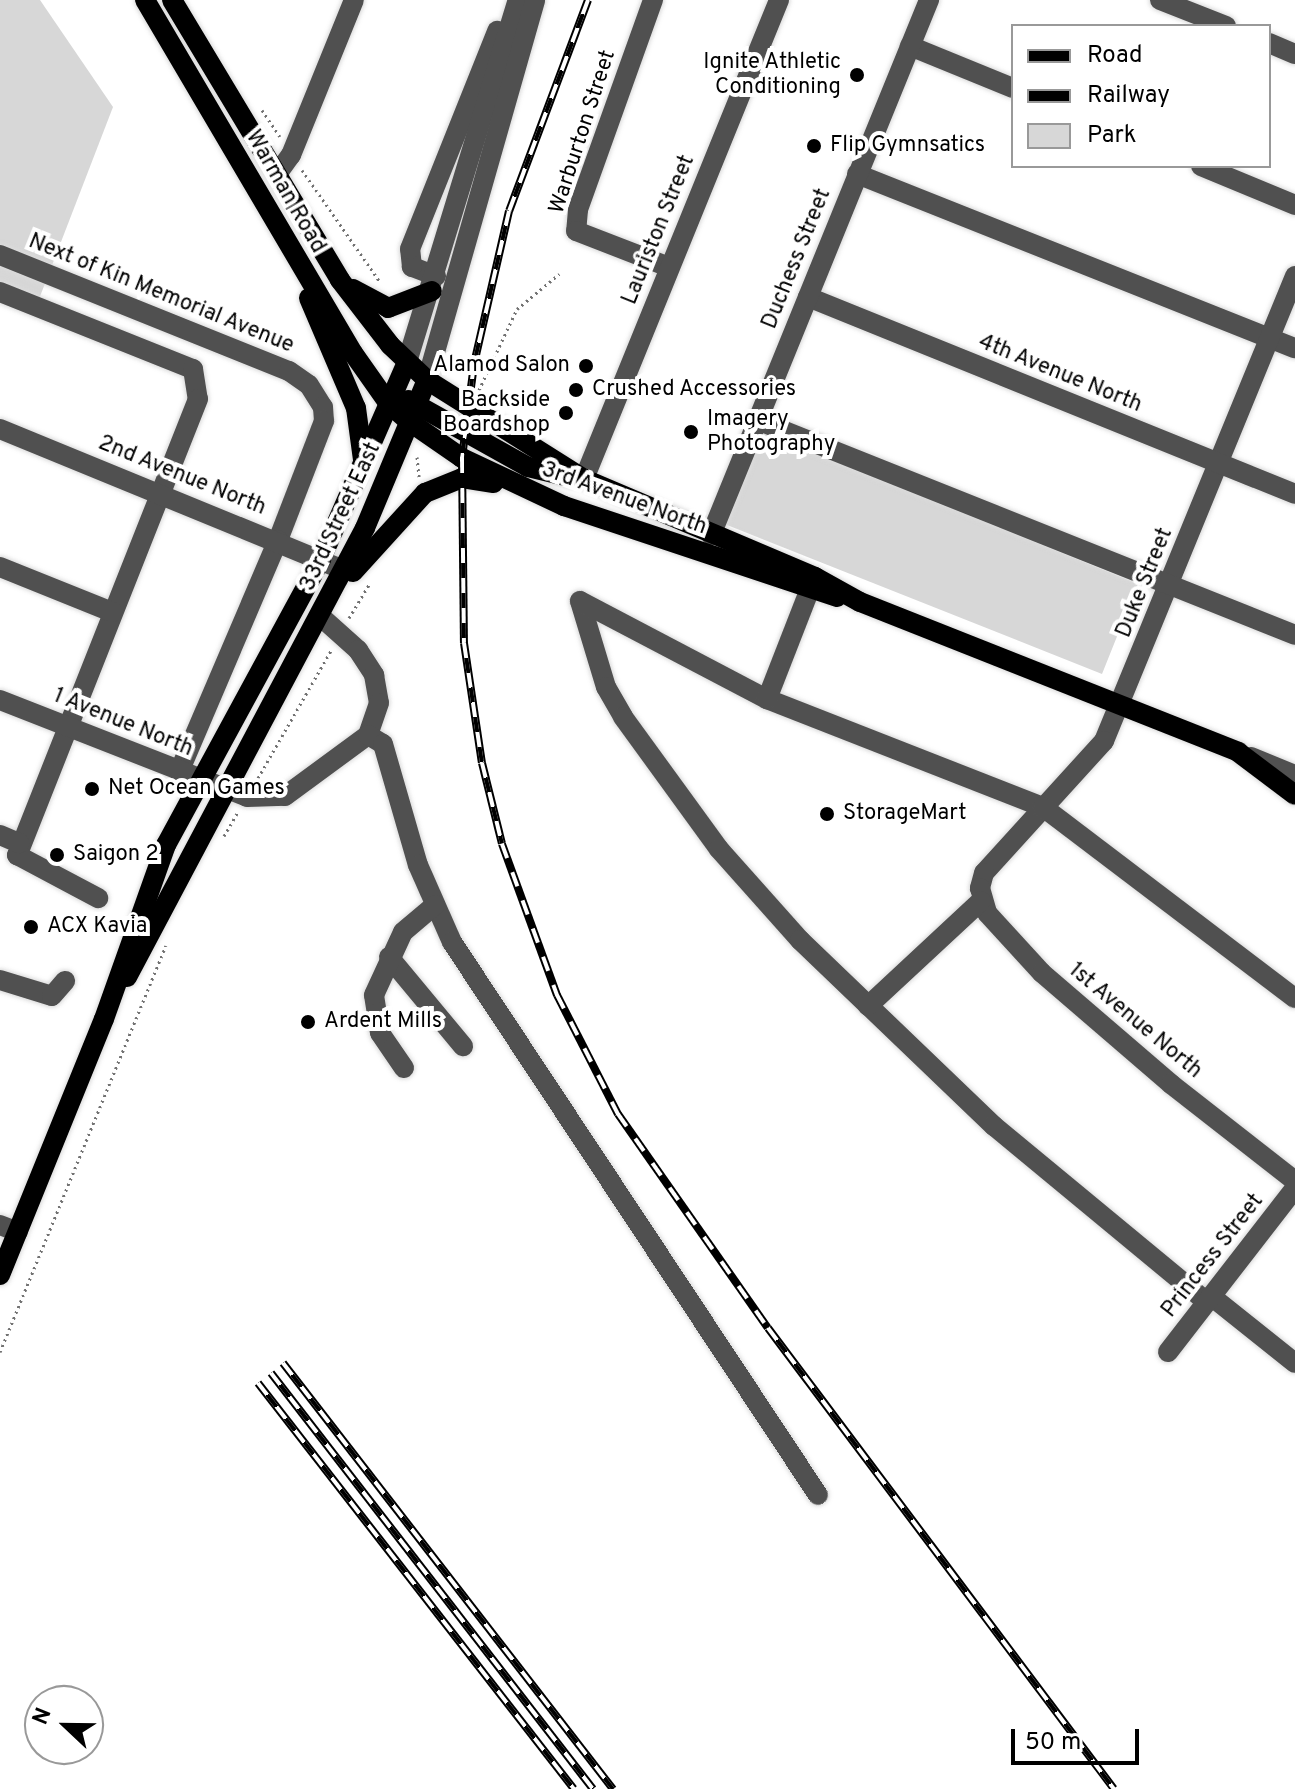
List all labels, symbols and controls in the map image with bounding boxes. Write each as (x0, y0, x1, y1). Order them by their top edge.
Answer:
legend (1011, 24, 1271, 168)
text: Road (1087, 41, 1143, 71)
street label: Warburton Street (544, 47, 622, 217)
place label: Ignite Athletic Conditioning (702, 49, 841, 100)
marker: Ignite Athletic Conditioning (848, 66, 866, 84)
text: Railway (1087, 81, 1170, 111)
text: Park (1087, 121, 1137, 151)
street label: Warman Road (239, 126, 331, 258)
place label: Flip Gymnsatics (830, 133, 985, 159)
marker: Flip Gymnsatics (805, 137, 823, 155)
street label: Lauriston Street (617, 151, 701, 309)
street label: Duchess Street (757, 185, 837, 333)
street label: Next of Kin Memorial Avenue (24, 228, 298, 360)
street label: 4th Avenue North (974, 329, 1146, 419)
place label: Alamod Salon (433, 353, 570, 379)
marker: Alamod Salon (577, 357, 595, 375)
place label: Crushed Accessories (592, 377, 797, 403)
marker: Crushed Accessories (567, 381, 585, 399)
place label: Backside Boardshop (443, 387, 550, 438)
marker: Backside Boardshop (557, 404, 575, 422)
place label: Imagery Photography (707, 406, 835, 458)
marker: Imagery Photography (682, 423, 700, 441)
street label: 2nd Avenue North (94, 430, 270, 522)
street label: 33rd Street East (295, 439, 387, 595)
street label: 3rd Avenue North (538, 457, 710, 541)
street label: Duke Street (1111, 524, 1179, 642)
street label: 1 Avenue North (49, 683, 197, 763)
place label: Net Ocean Games (108, 776, 285, 802)
marker: Net Ocean Games (83, 780, 101, 798)
place label: StorageMart (843, 801, 966, 827)
marker: StorageMart (818, 805, 836, 823)
place label: Saigon 2 (73, 842, 159, 868)
marker: Saigon 2 (48, 846, 66, 864)
place label: ACX Kavia (47, 914, 147, 940)
marker: ACX Kavia (22, 918, 40, 936)
street label: 1st Avenue North (1063, 957, 1207, 1085)
place label: Ardent Mills (324, 1009, 442, 1035)
marker: Ardent Mills (299, 1013, 317, 1031)
street label: Princess Street (1156, 1189, 1270, 1323)
north arrow (24, 1685, 104, 1765)
text: N (28, 1704, 59, 1729)
scale bar (1015, 1713, 1143, 1763)
text: 50 m (1025, 1728, 1081, 1758)

